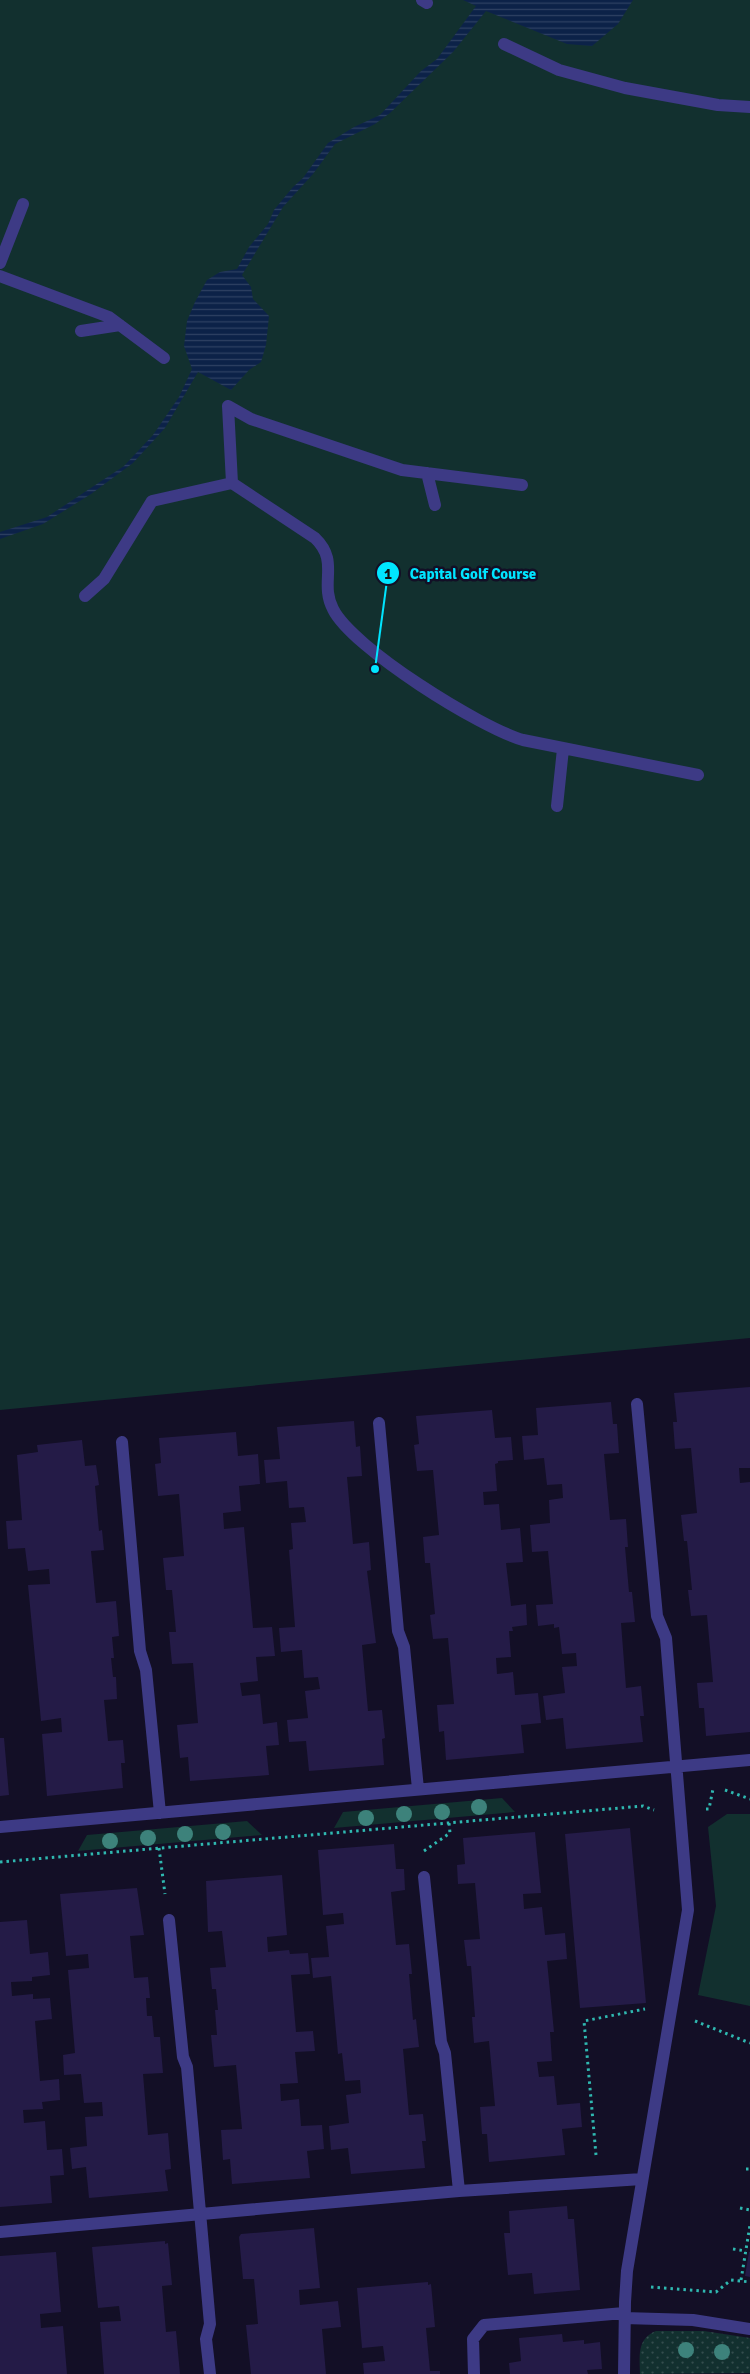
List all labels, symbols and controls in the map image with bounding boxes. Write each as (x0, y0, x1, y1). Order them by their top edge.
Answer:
callout: Capital Golf Course (375, 558, 547, 588)
text: 1 (384, 565, 392, 583)
text: Capital Golf Course (410, 565, 536, 583)

